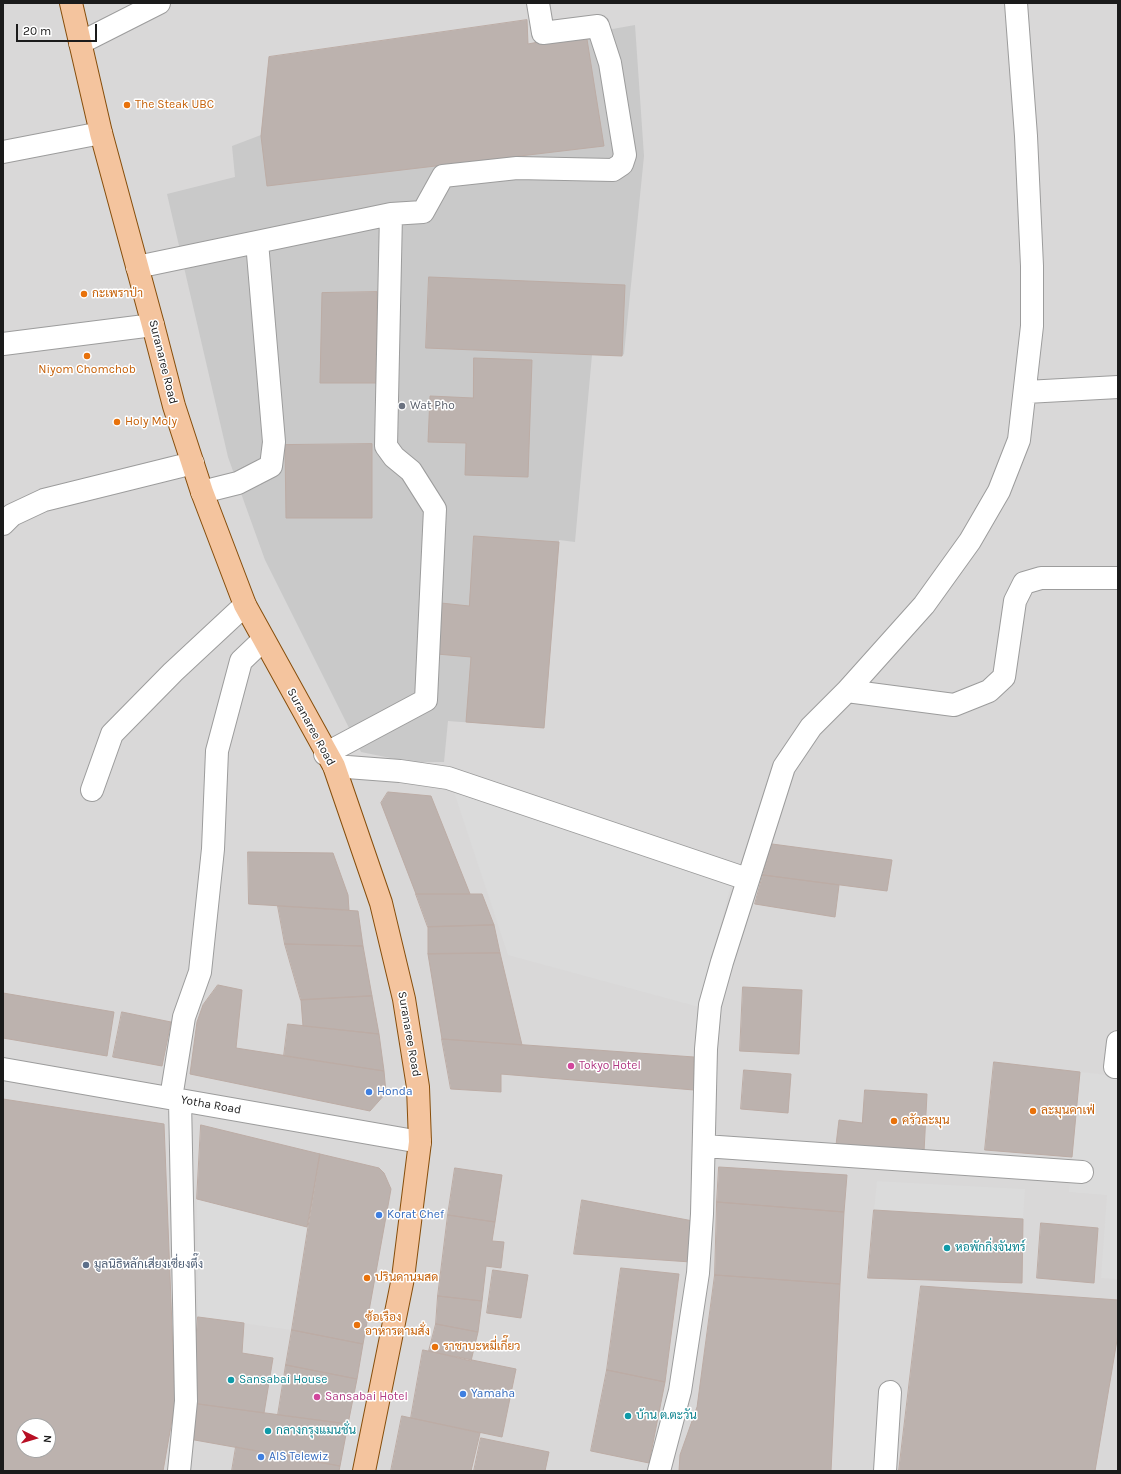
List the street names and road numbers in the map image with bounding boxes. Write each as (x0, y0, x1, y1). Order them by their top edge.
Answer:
street label: Suranaree Road (146, 318, 180, 406)
street label: Suranaree Road (284, 686, 338, 768)
street label: Suranaree Road (394, 990, 424, 1078)
street label: Yotha Road (180, 1093, 242, 1117)

